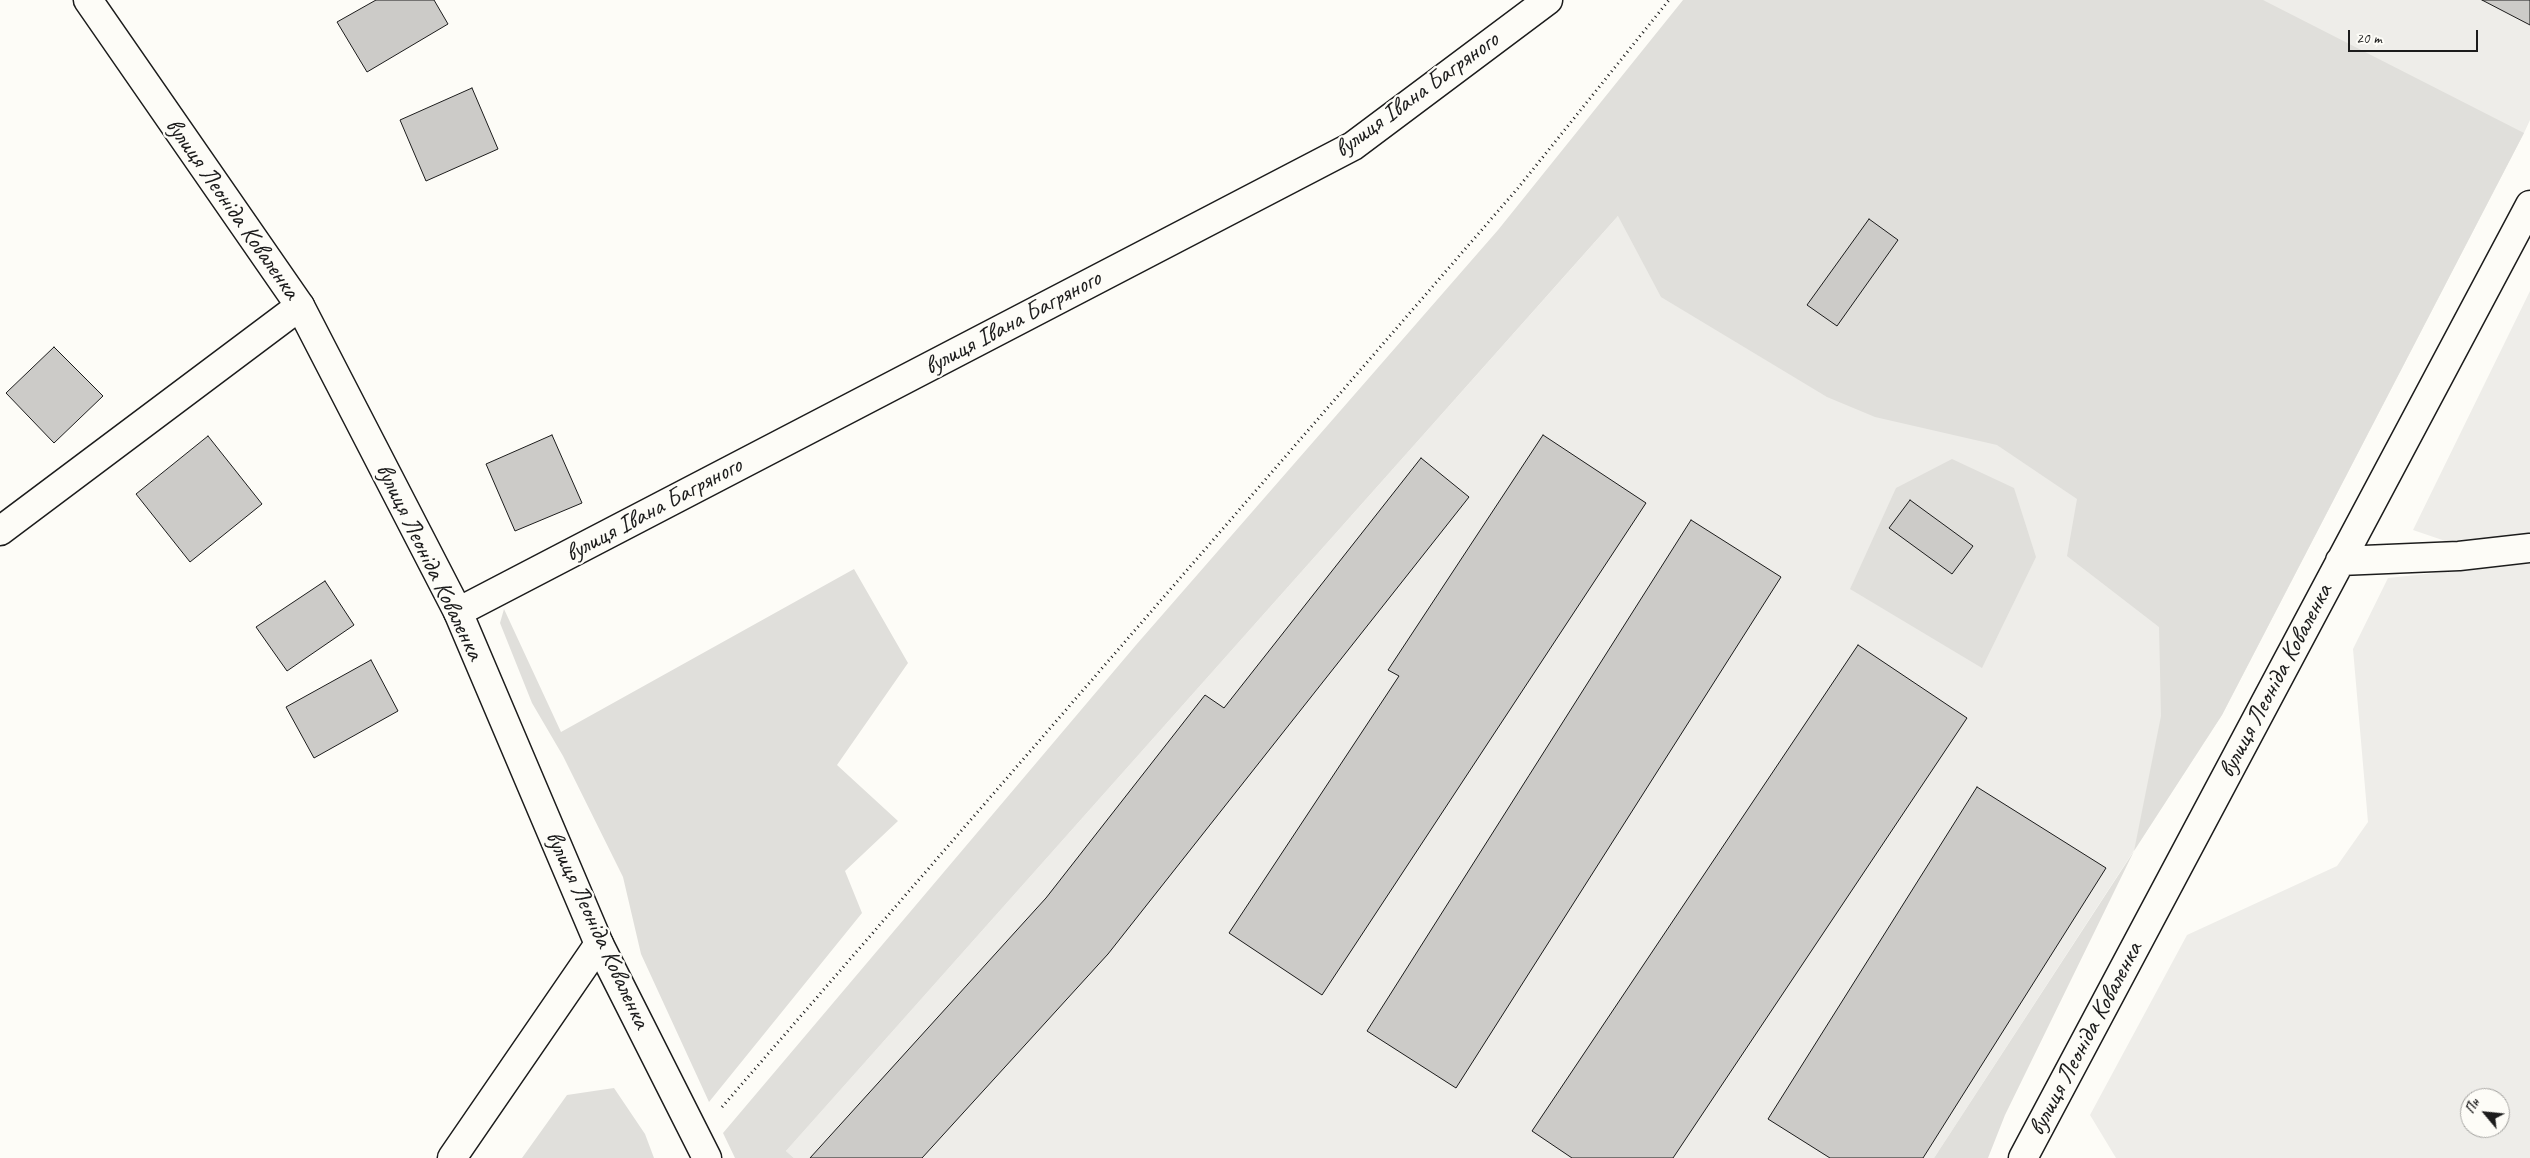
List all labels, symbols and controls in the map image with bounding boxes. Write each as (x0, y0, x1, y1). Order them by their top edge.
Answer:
scale bar (2350, 20, 2480, 52)
street label: вулиця Івана Багряного (1329, 25, 1505, 165)
text: 20 m (2356, 29, 2382, 48)
street label: вулиця Леоніда Коваленка (158, 112, 306, 306)
street label: вулиця Івана Багряного (919, 264, 1107, 382)
street label: вулиця Івана Багряного (560, 451, 748, 569)
street label: вулиця Леоніда Коваленка (368, 459, 490, 665)
street label: вулиця Леоніда Коваленка (2212, 579, 2340, 783)
street label: вулиця Леоніда Коваленка (538, 826, 656, 1034)
street label: вулиця Леоніда Коваленка (2022, 937, 2150, 1141)
north arrow (2460, 1088, 2510, 1138)
text: Пн (2461, 1096, 2483, 1117)

